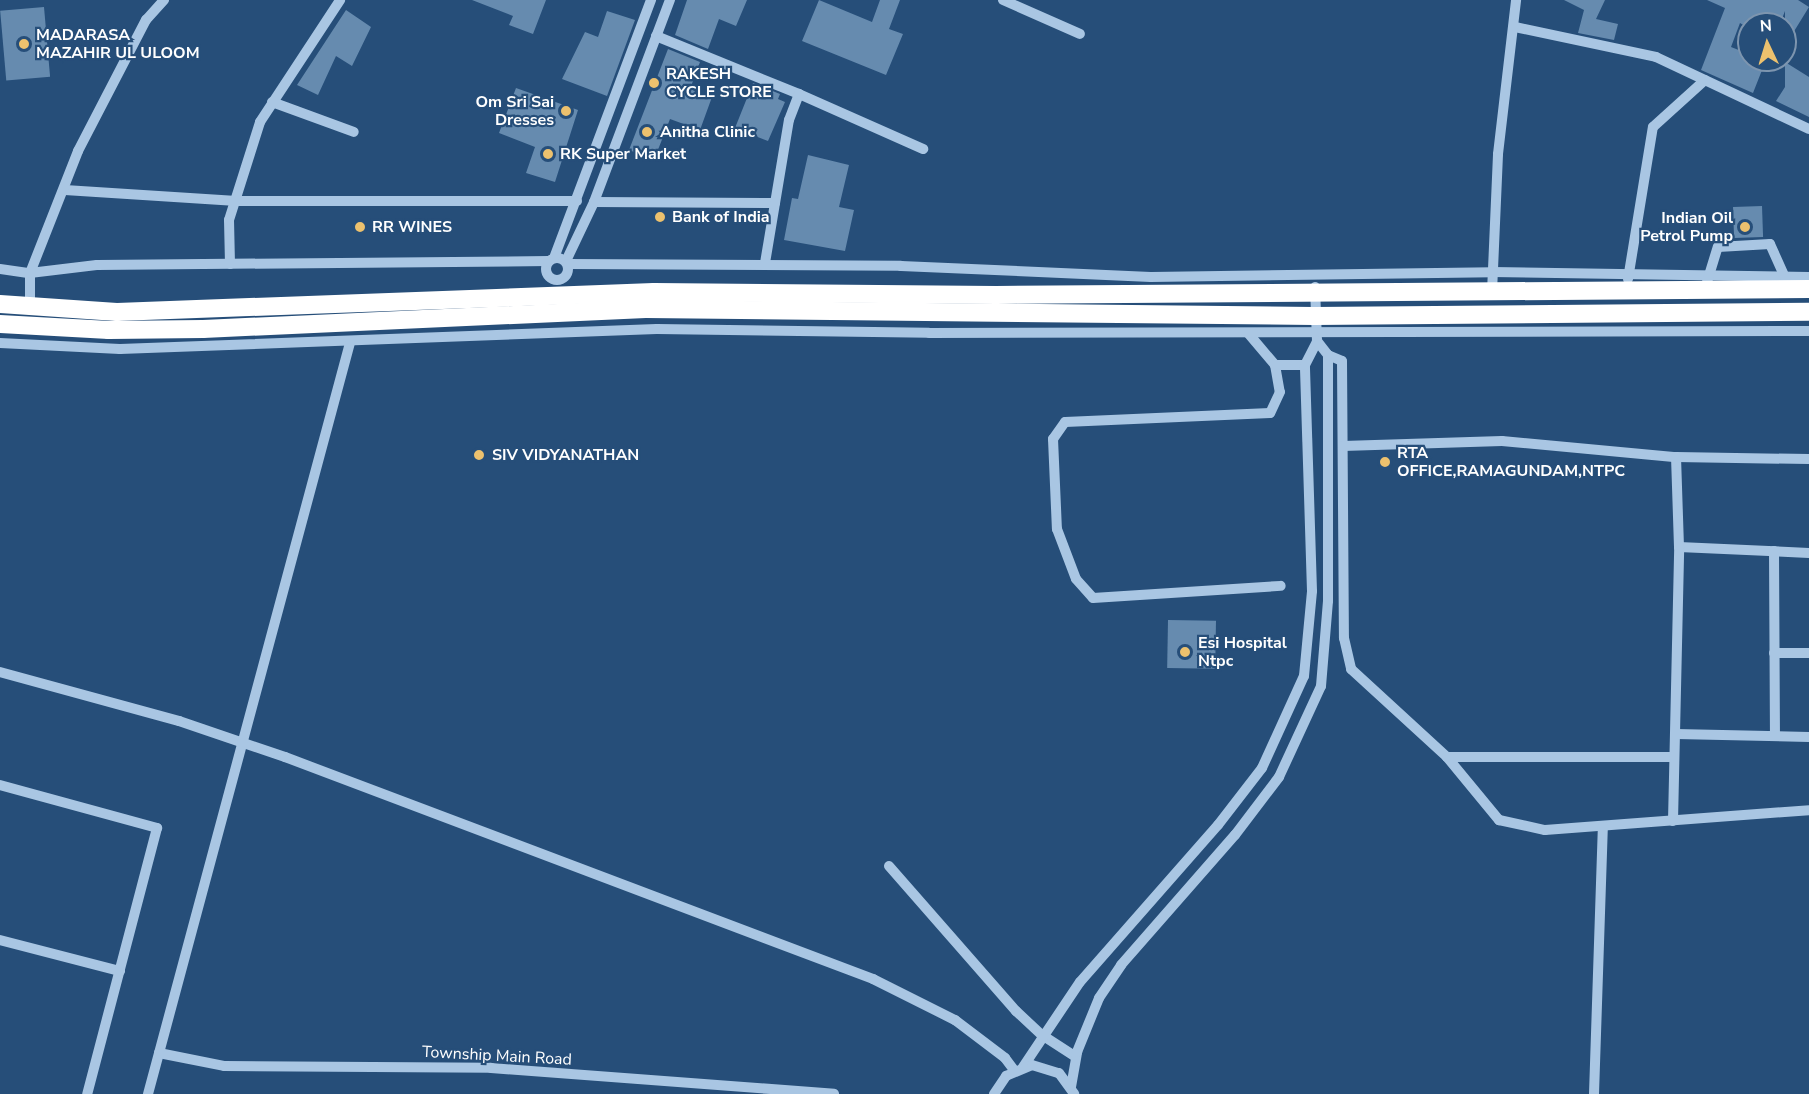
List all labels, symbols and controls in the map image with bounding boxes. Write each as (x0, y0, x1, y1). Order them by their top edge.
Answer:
north arrow (1737, 12, 1797, 72)
text: N (1759, 15, 1773, 37)
place label: MADARASA MAZAHIR UL ULOOM (36, 25, 200, 63)
marker: MADARASA MAZAHIR UL ULOOM (17, 37, 31, 51)
place label: RAKESH CYCLE STORE (666, 64, 772, 102)
marker: RAKESH CYCLE STORE (647, 76, 661, 90)
place label: Om Sri Sai Dresses (475, 92, 554, 130)
marker: Om Sri Sai Dresses (559, 104, 573, 118)
place label: Anitha Clinic (660, 122, 755, 142)
marker: Anitha Clinic (638, 123, 656, 141)
place label: RK Super Market (560, 144, 686, 164)
marker: RK Super Market (541, 147, 555, 161)
place label: Bank of India (672, 207, 770, 227)
place label: Indian Oil Petrol Pump (1640, 208, 1733, 246)
marker: Bank of India (653, 210, 667, 224)
place label: RR WINES (372, 217, 452, 237)
marker: RR WINES (353, 220, 367, 234)
marker: Indian Oil Petrol Pump (1738, 220, 1752, 234)
place label: RTA OFFICE,RAMAGUNDAM,NTPC (1397, 443, 1625, 481)
place label: SIV VIDYANATHAN (492, 445, 639, 465)
marker: SIV VIDYANATHAN (470, 446, 488, 464)
marker: RTA OFFICE,RAMAGUNDAM,NTPC (1378, 455, 1392, 469)
place label: Esi Hospital Ntpc (1198, 633, 1287, 671)
marker: Esi Hospital Ntpc (1176, 643, 1194, 661)
street label: Township Main Road (422, 1042, 572, 1070)

